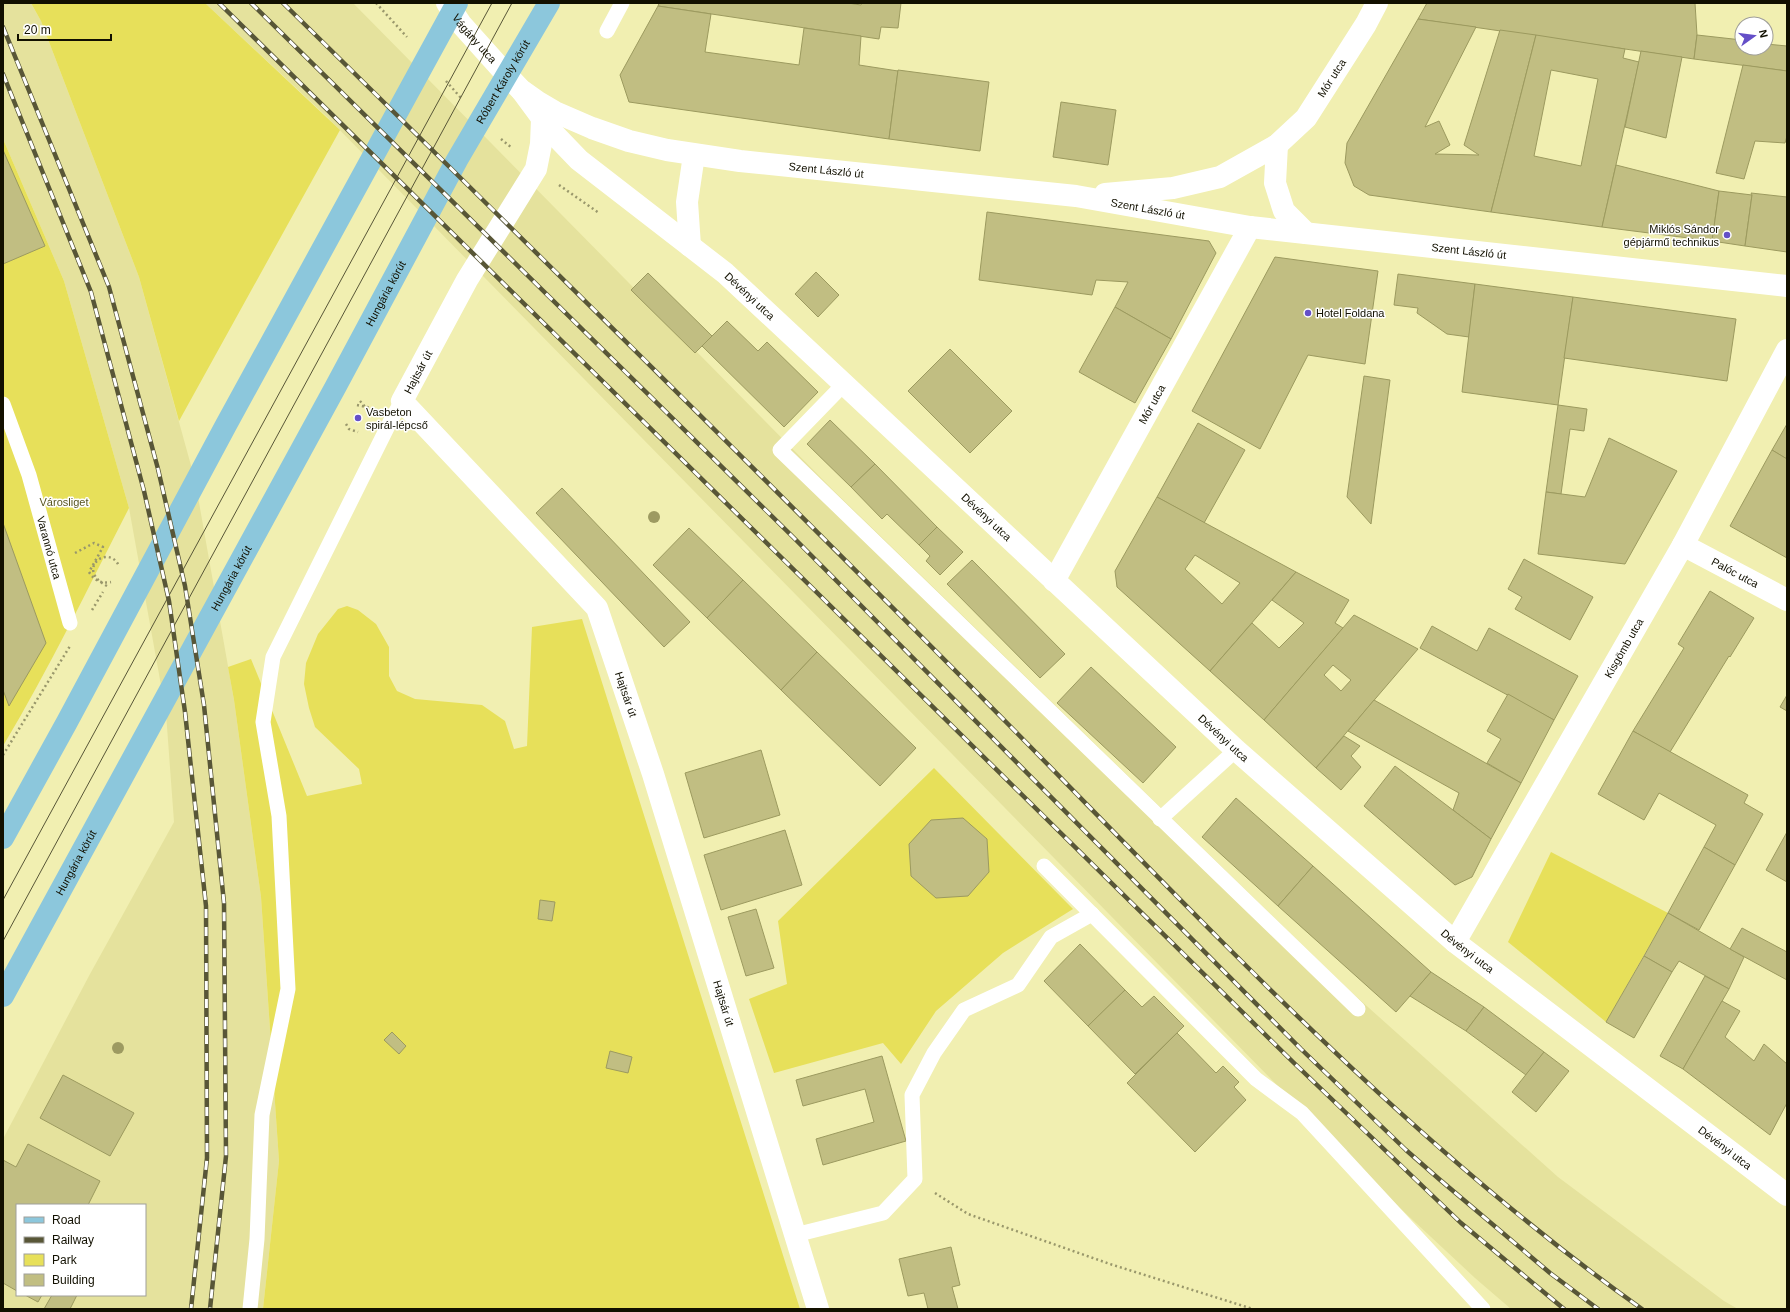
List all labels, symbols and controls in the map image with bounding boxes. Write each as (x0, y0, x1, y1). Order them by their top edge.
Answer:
street label: Vágány utca (450, 12, 500, 66)
scale bar (18, 16, 111, 42)
north arrow (1734, 16, 1774, 56)
text: 20 m (24, 23, 51, 37)
text: N (1757, 28, 1770, 39)
street label: Róbert Károly körút (474, 38, 532, 126)
street label: Mór utca (1315, 56, 1349, 99)
street label: Szent László út (788, 160, 864, 180)
street label: Szent László út (1110, 196, 1186, 221)
place label: Miklós Sándor gépjármű technikus (1624, 223, 1719, 248)
marker: Miklós Sándor gépjármű technikus (1722, 230, 1732, 240)
street label: Szent László út (1431, 241, 1507, 261)
street label: Hungária körút (363, 259, 408, 328)
street label: Dévényi utca (722, 270, 778, 323)
place label: Hotel Foldana (1316, 307, 1385, 319)
marker: Hotel Foldana (1303, 308, 1313, 318)
street label: Hajtsár út (402, 348, 434, 396)
street label: Mór utca (1136, 382, 1168, 426)
place label: Vasbeton spirál-lépcső (366, 406, 428, 431)
marker: Vasbeton spirál-lépcső (353, 413, 363, 423)
street label: Dévényi utca (959, 491, 1014, 544)
park label: Városliget (40, 496, 88, 508)
street label: Varannó utca (35, 515, 64, 581)
street label: Hungária körút (209, 544, 254, 613)
street label: Palóc utca (1710, 555, 1761, 590)
street label: Kisgömb utca (1602, 615, 1646, 680)
street label: Hajtsár út (613, 670, 639, 719)
street label: Dévényi utca (1196, 712, 1252, 765)
street label: Hungária körút (53, 828, 98, 897)
street label: Dévényi utca (1439, 927, 1497, 976)
street label: Hajtsár út (711, 979, 736, 1027)
street label: Dévényi utca (1696, 1124, 1755, 1172)
legend (16, 1204, 146, 1296)
text: Road (52, 1213, 81, 1227)
text: Railway (52, 1233, 94, 1247)
text: Park (52, 1253, 78, 1267)
text: Building (52, 1273, 95, 1287)

